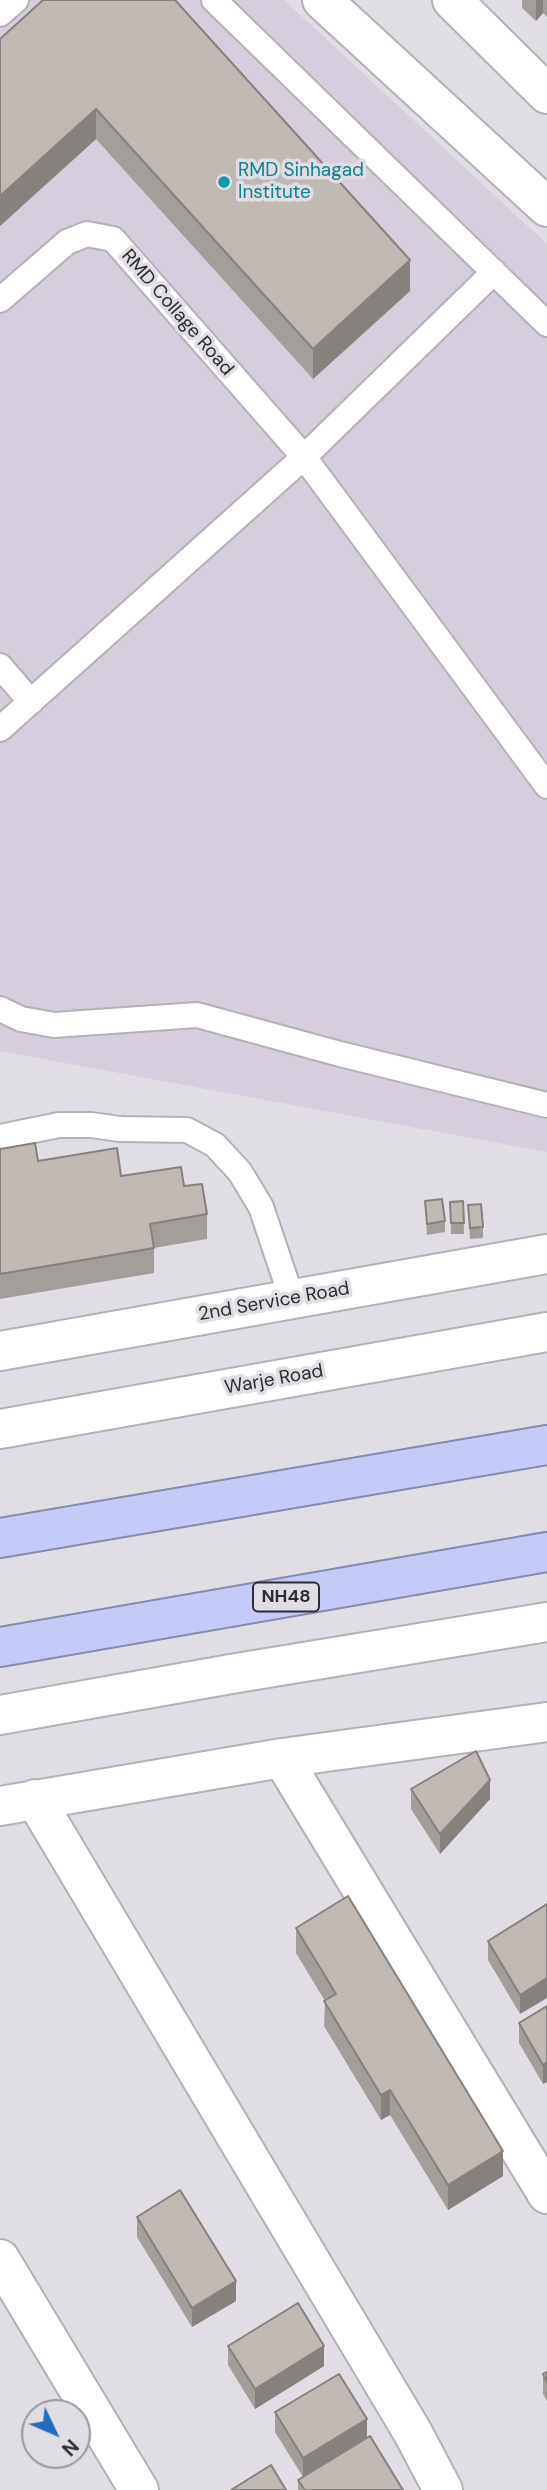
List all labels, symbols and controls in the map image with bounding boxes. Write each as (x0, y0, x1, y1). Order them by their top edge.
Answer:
place label: RMD Sinhagad Institute (238, 160, 364, 204)
marker: RMD Sinhagad Institute (216, 174, 232, 190)
street label: RMD Collage Road (116, 245, 238, 381)
street label: 2nd Service Road (197, 1277, 351, 1327)
street label: Warje Road (223, 1360, 325, 1400)
road number: NH48 (253, 1582, 319, 1612)
north arrow (21, 2399, 91, 2469)
text: N (56, 2434, 84, 2461)

